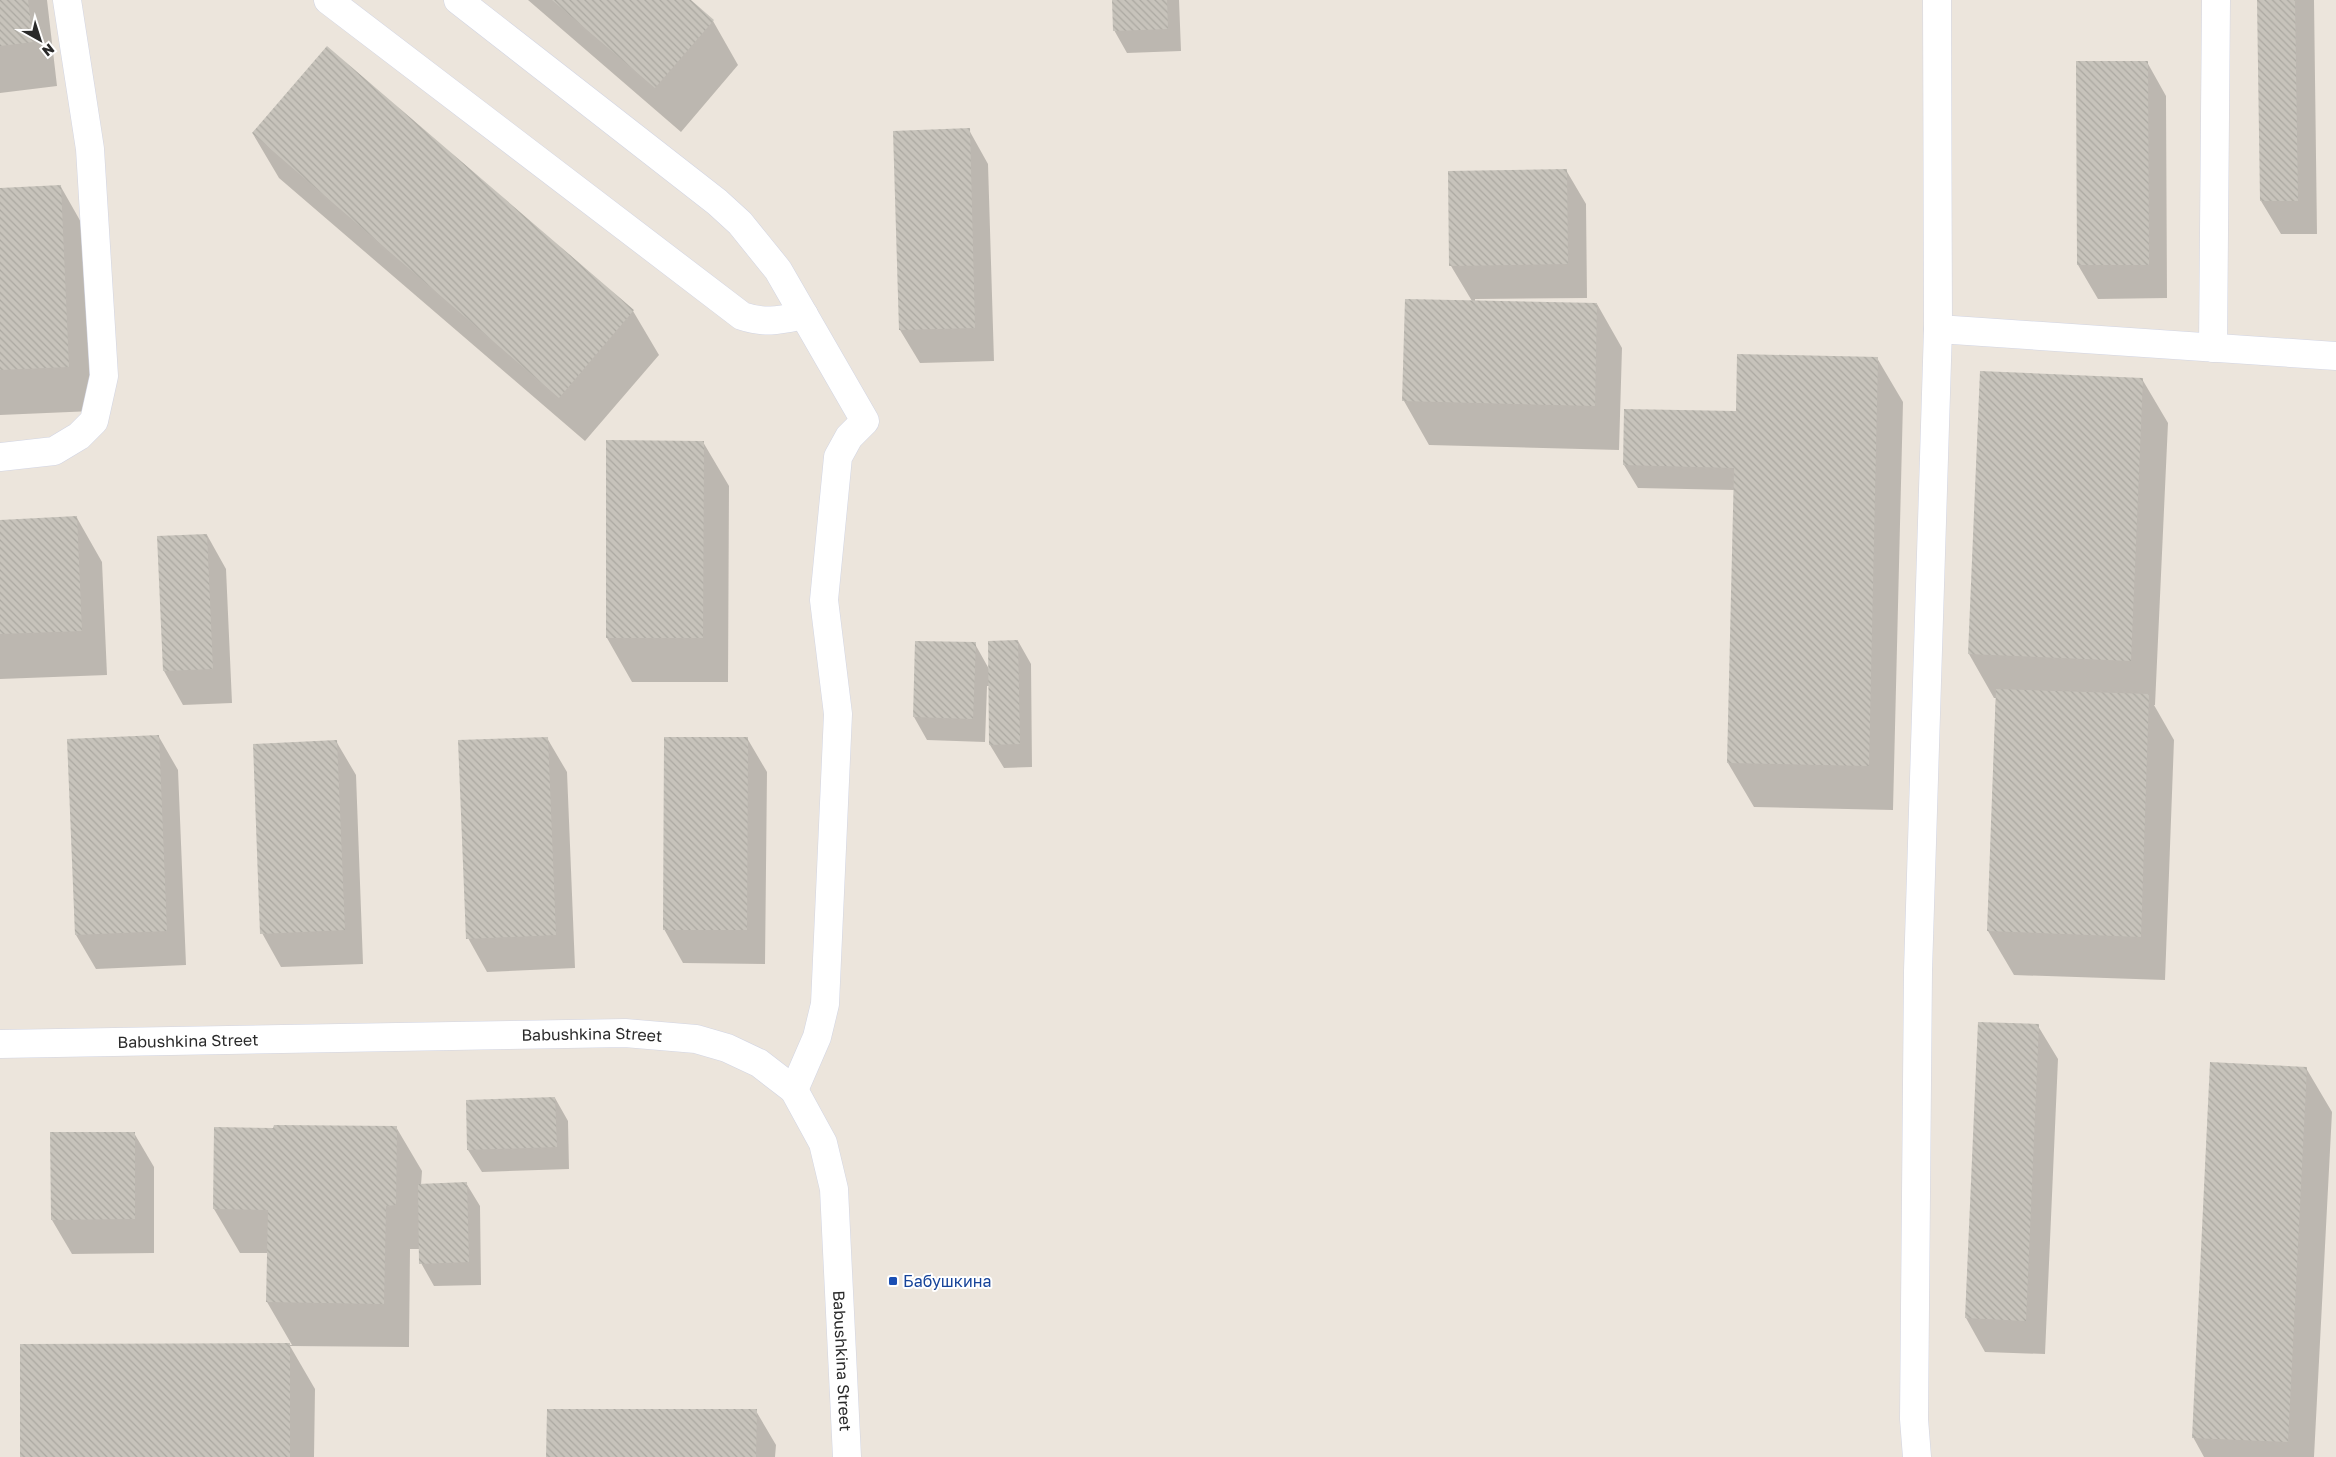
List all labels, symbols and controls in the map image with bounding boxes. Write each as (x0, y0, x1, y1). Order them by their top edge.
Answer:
north arrow (15, 15, 65, 65)
text: N (39, 41, 58, 60)
street label: Babushkina Street (521, 1023, 663, 1046)
street label: Babushkina Street (117, 1029, 259, 1052)
place label: Бабушкина (903, 1271, 992, 1291)
marker: Бабушкина (887, 1275, 899, 1287)
street label: Babushkina Street (829, 1290, 856, 1432)

